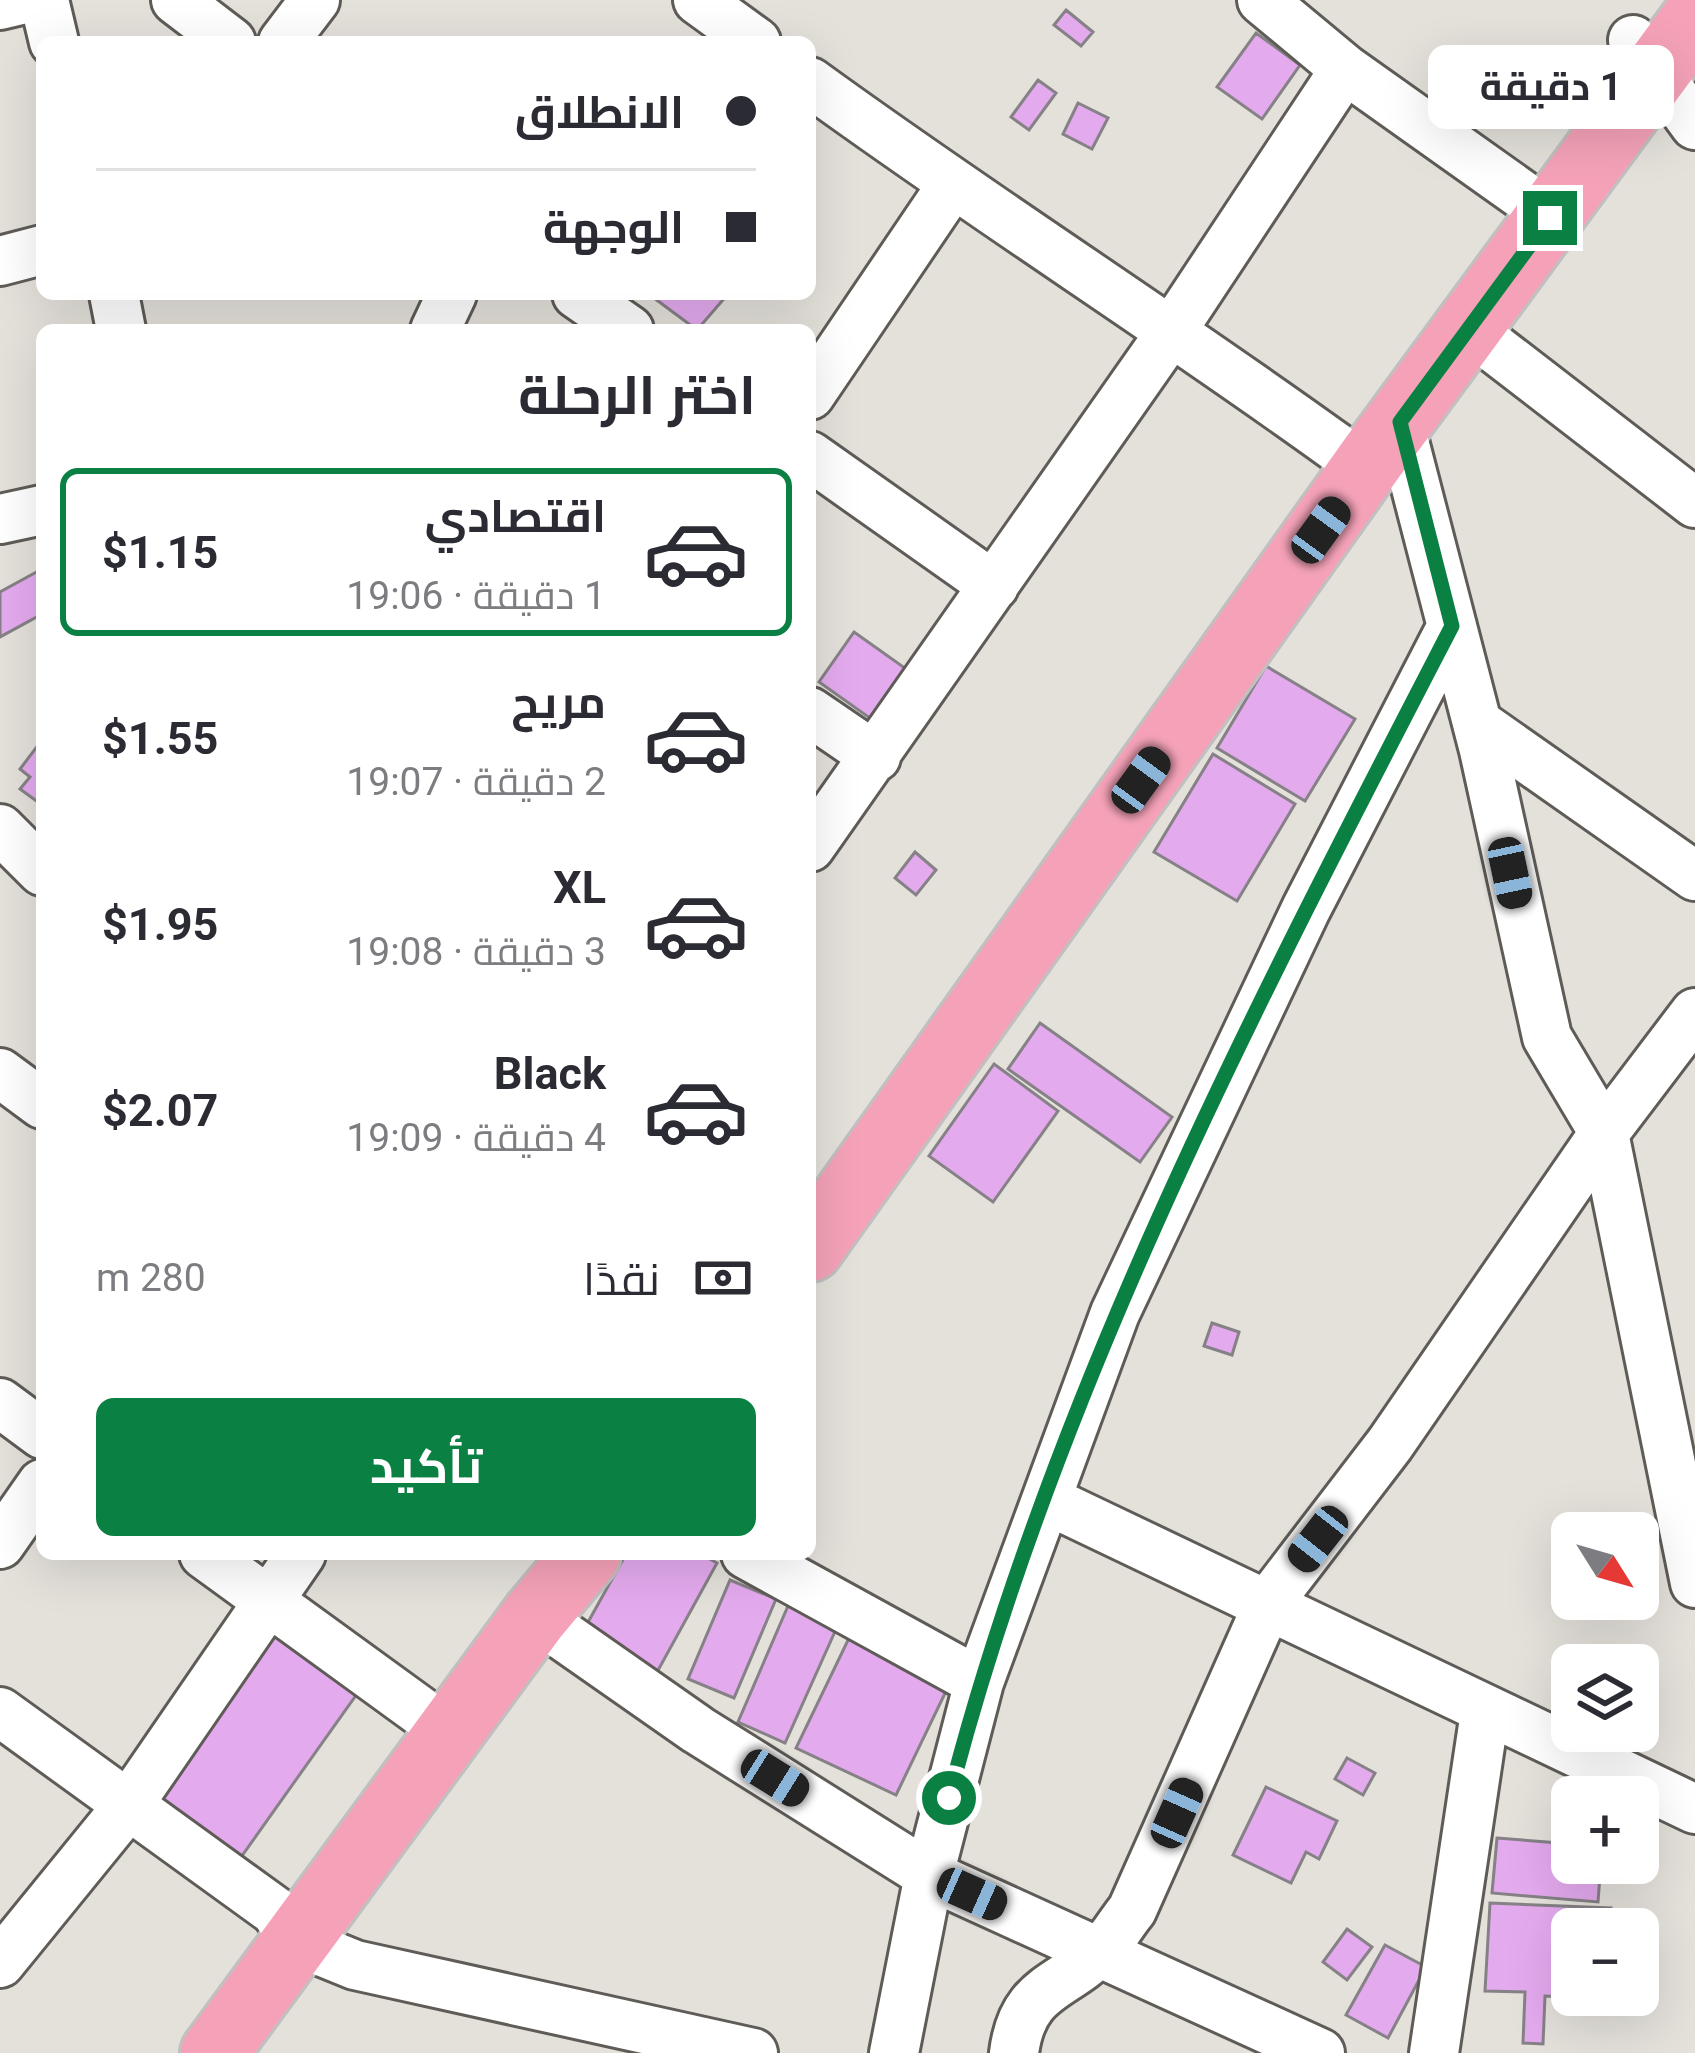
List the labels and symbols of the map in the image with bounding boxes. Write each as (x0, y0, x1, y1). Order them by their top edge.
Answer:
callout: 1 دقيقة (1427, 44, 1673, 128)
route end (1523, 191, 1577, 245)
car (1285, 490, 1357, 570)
car (1105, 740, 1177, 820)
car (1485, 834, 1535, 912)
car (1282, 1500, 1354, 1578)
north arrow (1551, 1512, 1659, 1620)
car (735, 1744, 815, 1812)
route start (922, 1771, 976, 1825)
car (1146, 1773, 1208, 1853)
car (932, 1863, 1012, 1925)

